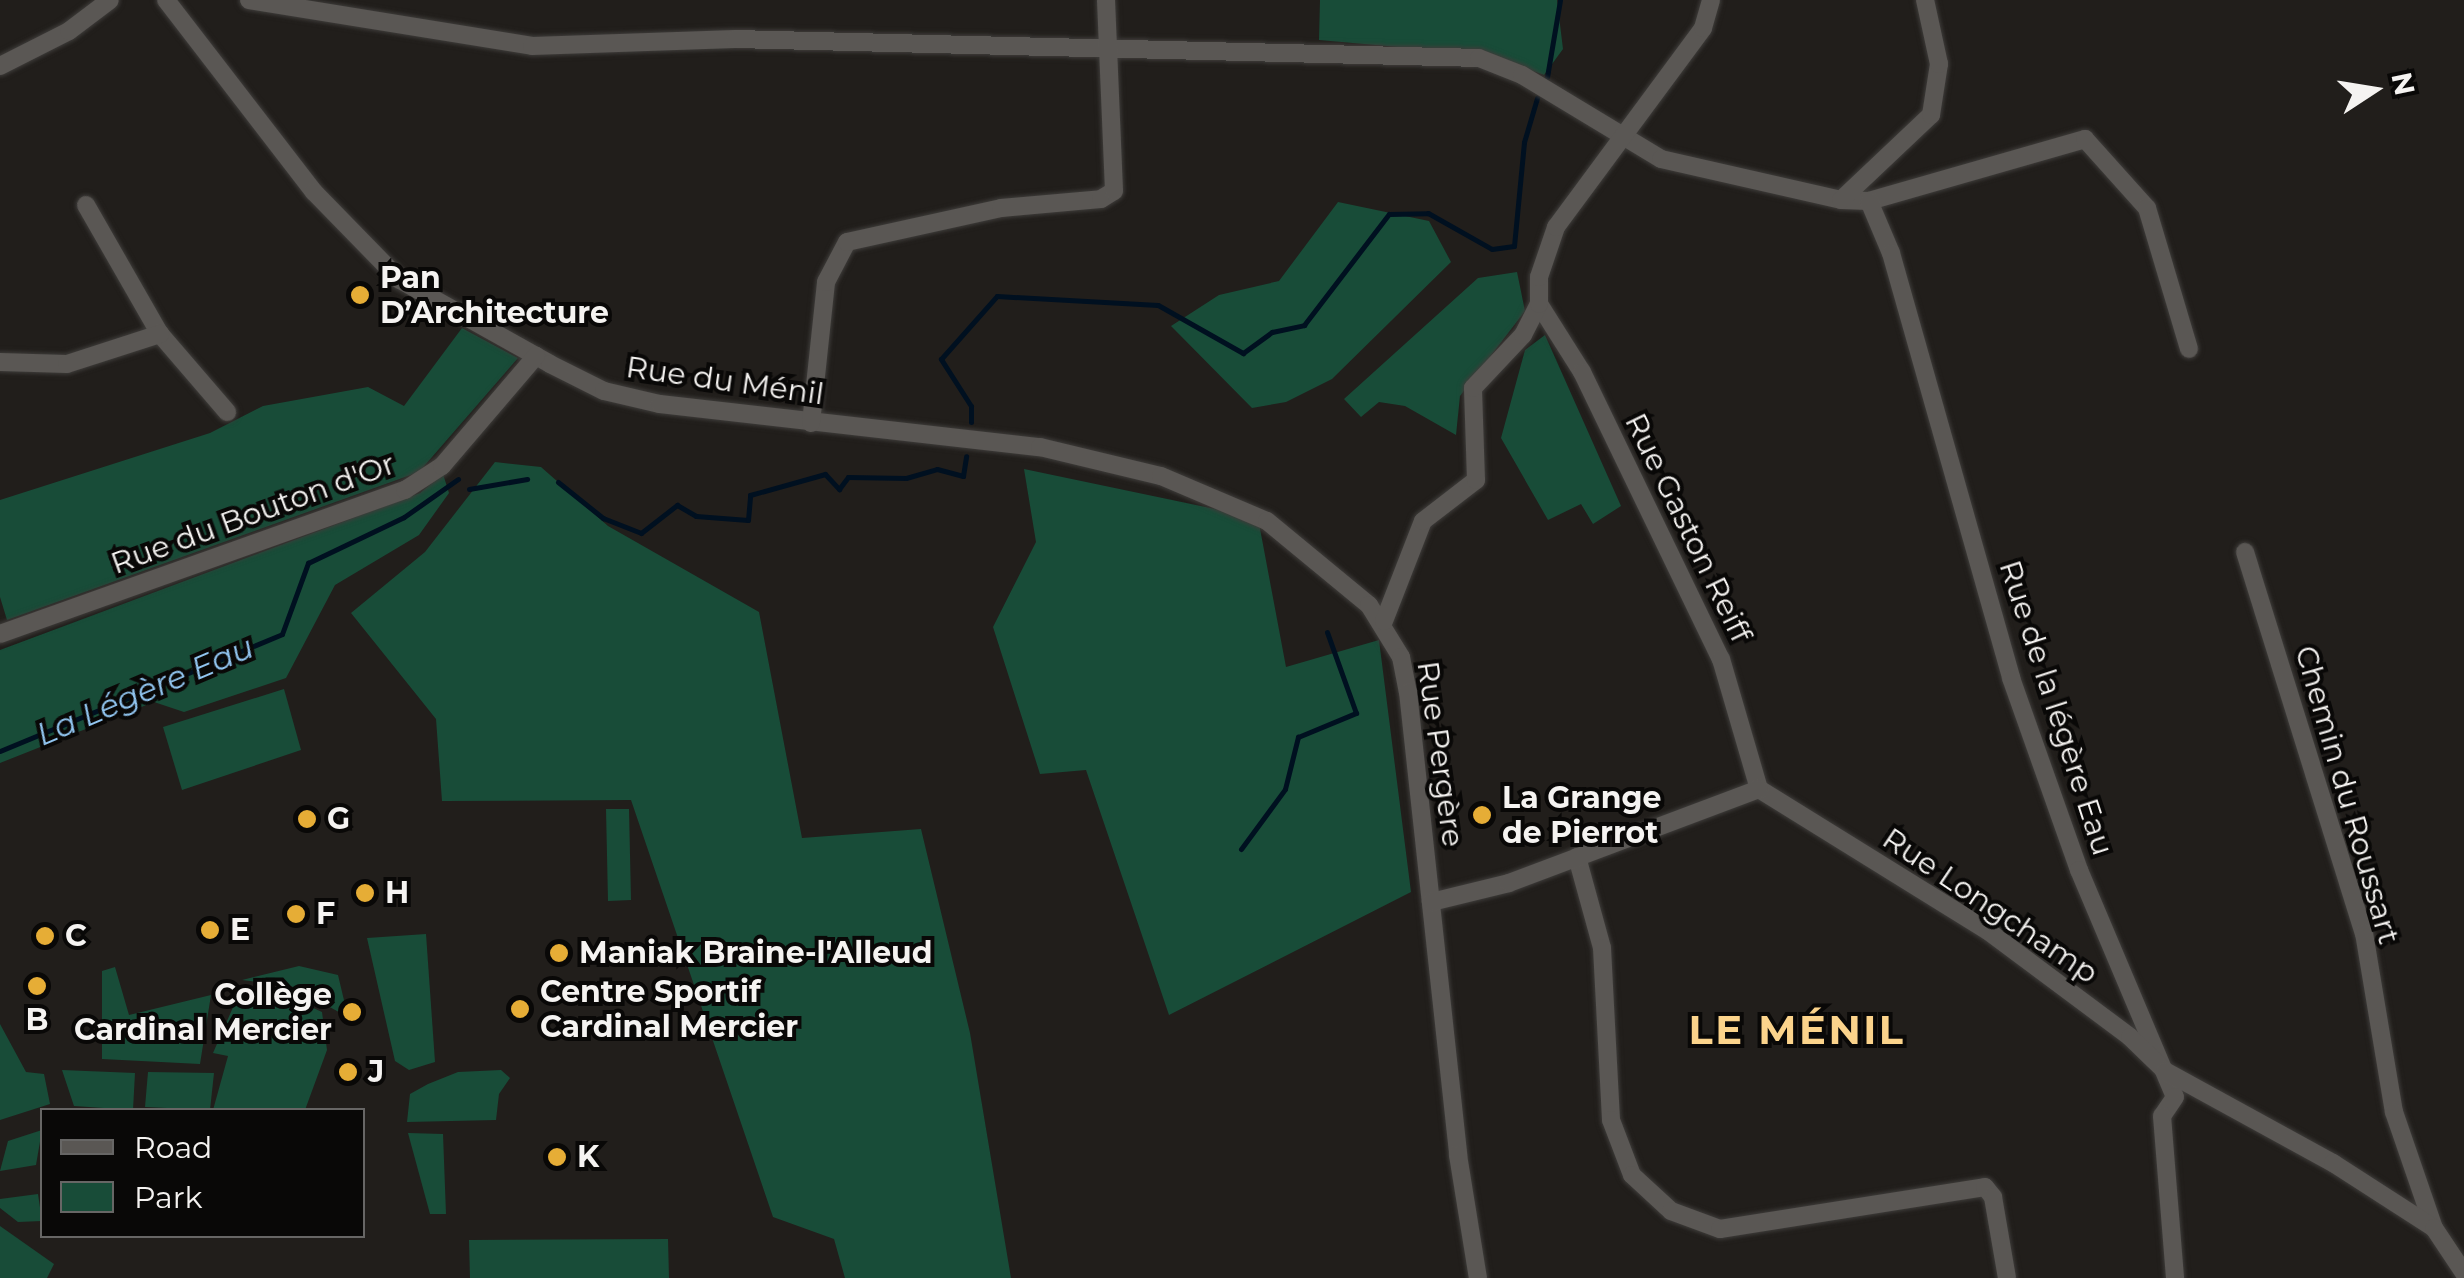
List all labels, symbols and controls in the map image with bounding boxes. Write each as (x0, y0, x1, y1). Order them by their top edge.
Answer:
north arrow (2324, 40, 2424, 140)
text: N (2384, 69, 2422, 98)
place label: Pan D’Architecture (380, 260, 609, 330)
marker: Pan D’Architecture (349, 284, 371, 306)
street label: Rue du Ménil (624, 349, 826, 413)
street label: Rue Gaston Reiff (1617, 408, 1759, 648)
street label: Rue du Bouton d'Or (106, 446, 400, 582)
street label: Rue de la légère Eau (1991, 556, 2121, 860)
water label: La Légère Eau (31, 628, 259, 754)
street label: Chemin du Roussart (2287, 642, 2407, 948)
street label: Rue Pergère (1409, 659, 1471, 849)
place label: La Grange de Pierrot (1502, 780, 1661, 850)
place label: G (327, 801, 350, 837)
marker: La Grange de Pierrot (1471, 804, 1493, 826)
marker: G (296, 808, 318, 830)
street label: Rue Longchamp (1876, 821, 2104, 991)
place label: H (385, 875, 409, 911)
marker: H (354, 882, 376, 904)
place label: F (316, 896, 335, 932)
marker: F (285, 903, 307, 925)
place label: E (230, 912, 250, 948)
place label: C (65, 918, 87, 954)
marker: E (199, 919, 221, 941)
marker: C (34, 925, 56, 947)
place label: Maniak Braine-l'Alleud (579, 935, 932, 971)
marker: Maniak Braine-l'Alleud (548, 942, 570, 964)
place label: Centre Sportif Cardinal Mercier (540, 974, 798, 1044)
marker: B (26, 975, 48, 997)
place label: Collège Cardinal Mercier (74, 977, 332, 1048)
marker: Centre Sportif Cardinal Mercier (509, 998, 531, 1020)
marker: Collège Cardinal Mercier (341, 1001, 363, 1023)
place label: B (26, 1002, 48, 1038)
district label: LE MÉNIL (1689, 1006, 1905, 1054)
place label: J (368, 1054, 384, 1090)
marker: J (337, 1061, 359, 1083)
legend (40, 1108, 365, 1238)
text: Road (134, 1129, 212, 1166)
place label: K (577, 1139, 599, 1175)
marker: K (546, 1146, 568, 1168)
text: Park (134, 1179, 203, 1216)

